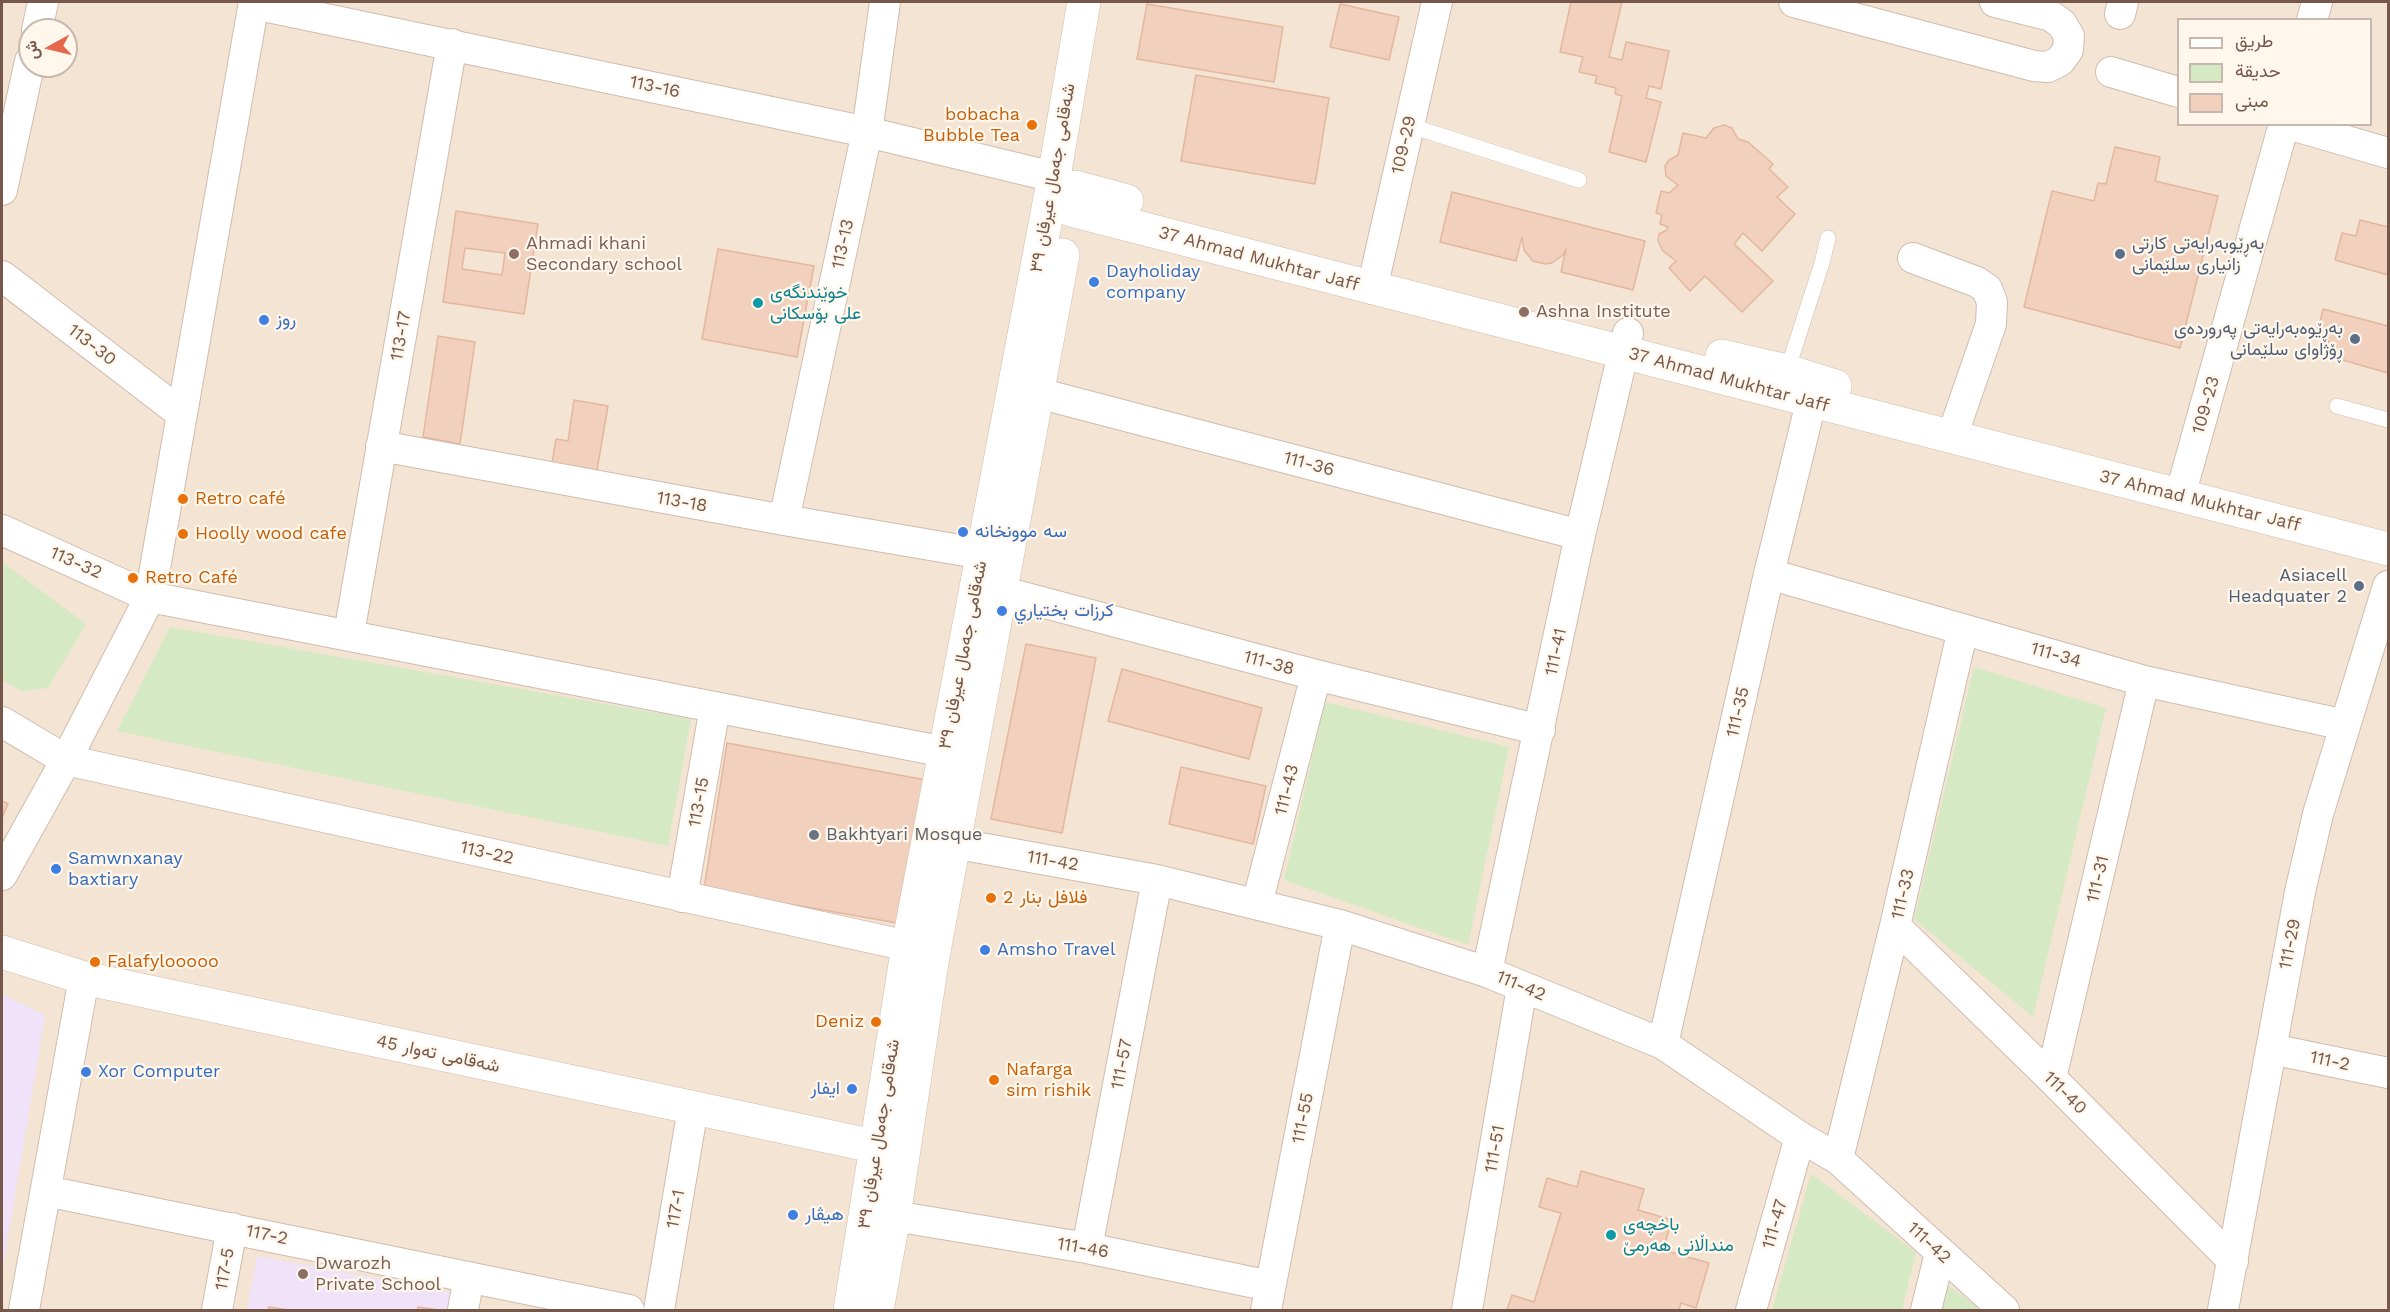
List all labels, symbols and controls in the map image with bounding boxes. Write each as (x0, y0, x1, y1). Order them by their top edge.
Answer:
north arrow (18, 18, 78, 78)
legend (2177, 18, 2372, 126)
text: طريق (2235, 30, 2273, 51)
text: ش (21, 39, 42, 61)
text: حديقة (2235, 60, 2281, 81)
street label: 113-16 (628, 71, 682, 103)
street label: شەقامی جەمال عیرفان ٣٩ (1026, 82, 1080, 274)
text: مبنى (2235, 90, 2269, 111)
place label: bobacha Bubble Tea (923, 104, 1020, 146)
street label: 109-29 (1387, 114, 1421, 176)
marker: bobacha Bubble Tea (1025, 118, 1039, 132)
street label: 113-13 (827, 217, 859, 271)
street label: 37 Ahmad Mukhtar Jaff (1156, 222, 1362, 296)
place label: Ahmadi khani Secondary school (526, 233, 682, 276)
place label: بەڕێوبەرایەتی کارتی زانیاری سلێمانی (2132, 233, 2264, 276)
marker: Ahmadi khani Secondary school (507, 247, 521, 261)
marker: بەڕێوبەرایەتی کارتی زانیاری سلێمانی (2113, 247, 2127, 261)
place label: Dayholiday company (1106, 261, 1200, 304)
marker: Dayholiday company (1087, 275, 1101, 289)
place label: خوێندنگەی علی بۆسکانی (770, 282, 861, 324)
marker: خوێندنگەی علی بۆسکانی (751, 296, 765, 310)
place label: Ashna Institute (1536, 301, 1671, 323)
marker: Ashna Institute (1517, 305, 1531, 319)
place label: روز (276, 309, 296, 331)
street label: 113-17 (386, 309, 416, 363)
marker: روز (257, 313, 271, 327)
place label: بەڕێوەبەرایەتی پەروردەی ڕۆژاوای سلێمانی (2174, 318, 2343, 360)
street label: 113-30 (64, 320, 120, 370)
marker: بەڕێوەبەرایەتی پەروردەی ڕۆژاوای سلێمانی (2348, 332, 2362, 346)
street label: 37 Ahmad Mukhtar Jaff (1626, 343, 1832, 417)
street label: 109-23 (2188, 374, 2224, 436)
street label: 111-36 (1281, 447, 1337, 481)
street label: 37 Ahmad Mukhtar Jaff (2097, 466, 2303, 536)
street label: 113-18 (655, 487, 709, 517)
place label: Retro café (195, 488, 286, 510)
marker: Retro café (176, 492, 190, 506)
place label: سه موونخانه (975, 521, 1067, 543)
place label: Hoolly wood cafe (195, 523, 347, 545)
marker: سه موونخانه (956, 525, 970, 539)
marker: Hoolly wood cafe (176, 527, 190, 541)
street label: 113-32 (47, 542, 105, 584)
street label: شەقامی جەمال عیرفان ٣٩ (934, 559, 992, 751)
place label: Asiacell Headquater 2 (2228, 565, 2347, 608)
place label: Retro Café (145, 567, 238, 589)
marker: Retro Café (126, 571, 140, 585)
marker: Asiacell Headquater 2 (2352, 579, 2366, 593)
place label: كرزات بختياري (1014, 600, 1114, 622)
marker: كرزات بختياري (995, 604, 1009, 618)
street label: 111-41 (1540, 626, 1572, 678)
street label: 111-34 (2028, 638, 2084, 672)
street label: 111-38 (1241, 646, 1297, 680)
street label: 111-35 (1722, 685, 1754, 739)
street label: 111-43 (1270, 762, 1304, 818)
street label: 113-15 (684, 775, 714, 829)
place label: Bakhtyari Mosque (826, 824, 983, 846)
marker: Bakhtyari Mosque (807, 828, 821, 842)
street label: 113-22 (458, 836, 516, 870)
street label: 111-42 (1026, 846, 1080, 876)
place label: Samwnxanay baxtiary (68, 848, 182, 890)
street label: 111-31 (2082, 853, 2114, 905)
marker: Samwnxanay baxtiary (49, 862, 63, 876)
street label: 111-33 (1887, 867, 1919, 921)
place label: فلافل بنار 2 (1003, 887, 1087, 909)
marker: فلافل بنار 2 (984, 891, 998, 905)
street label: 111-29 (2275, 917, 2305, 971)
place label: Amsho Travel (997, 939, 1115, 961)
marker: Amsho Travel (978, 943, 992, 957)
place label: Falafylooooo (107, 951, 219, 973)
marker: Falafylooooo (88, 955, 102, 969)
street label: 111-42 (1493, 966, 1549, 1006)
place label: Deniz (815, 1011, 864, 1033)
marker: Deniz (869, 1015, 883, 1029)
street label: شەقامی تەوار 45 (374, 1030, 502, 1078)
street label: 111-57 (1107, 1037, 1137, 1091)
street label: شەقامی جەمال عیرفان ٣٩ (853, 1038, 905, 1230)
street label: 111-2 (2308, 1046, 2352, 1076)
place label: Nafarga sim rishik (1006, 1059, 1091, 1102)
place label: Xor Computer (98, 1061, 220, 1083)
marker: Xor Computer (79, 1065, 93, 1079)
street label: 111-40 (2039, 1067, 2091, 1119)
marker: Nafarga sim rishik (987, 1073, 1001, 1087)
place label: ايفار (810, 1078, 840, 1100)
marker: ايفار (845, 1082, 859, 1096)
street label: 111-55 (1288, 1091, 1318, 1145)
street label: 111-51 (1480, 1124, 1510, 1174)
street label: 117-1 (662, 1188, 690, 1230)
street label: 111-47 (1758, 1197, 1792, 1251)
place label: هيڤار (805, 1204, 844, 1226)
marker: هيڤار (786, 1208, 800, 1222)
place label: باخچەی منداڵانی هەرمێ (1623, 1214, 1734, 1256)
street label: 111-42 (1903, 1217, 1955, 1269)
street label: 117-2 (244, 1220, 290, 1250)
marker: باخچەی منداڵانی هەرمێ (1604, 1228, 1618, 1242)
street label: 111-46 (1055, 1233, 1111, 1263)
street label: 117-5 (211, 1246, 239, 1292)
place label: Dwarozh Private School (315, 1253, 441, 1296)
marker: Dwarozh Private School (296, 1267, 310, 1281)

